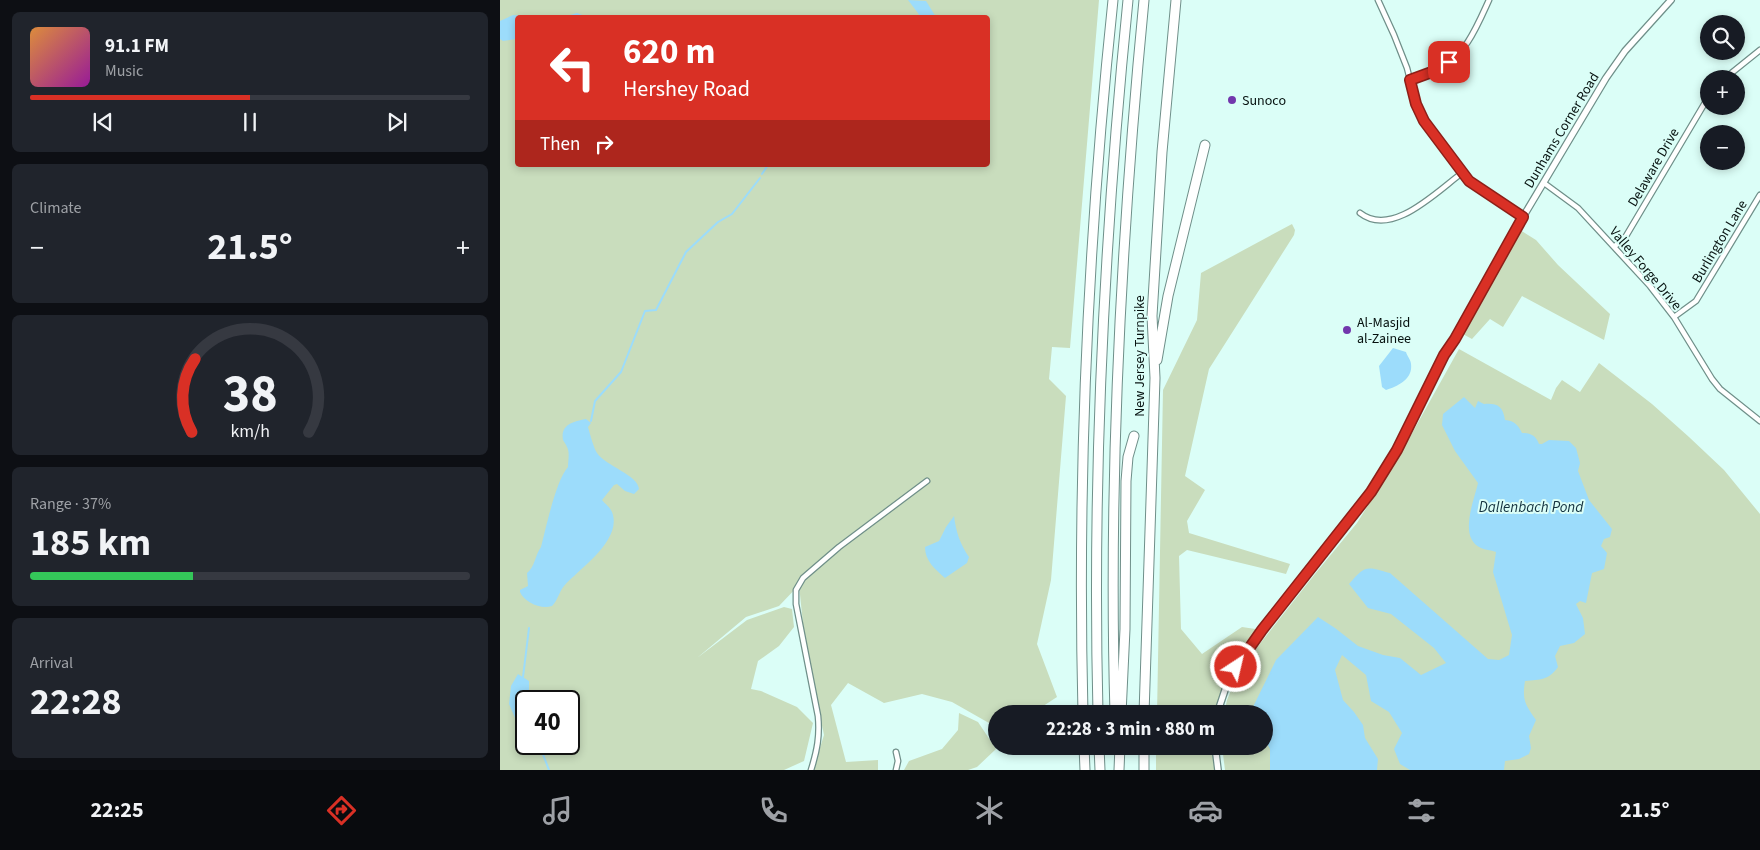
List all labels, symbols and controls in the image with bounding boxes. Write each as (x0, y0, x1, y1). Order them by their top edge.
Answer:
map controls (1700, 15, 1745, 170)
button: search (1700, 15, 1745, 60)
text: 620 m (623, 27, 715, 77)
text: 91.1 FM (105, 33, 169, 60)
icon: left (540, 35, 605, 100)
pin (1428, 41, 1470, 83)
icon: arrive (1435, 48, 1463, 76)
text: Music (105, 60, 143, 82)
street label: Dunhams Corner Road (1519, 69, 1604, 192)
button: + (1700, 70, 1745, 115)
text: Hershey Road (623, 73, 750, 105)
place label: Sunoco (1242, 91, 1286, 111)
marker: Sunoco (1226, 94, 1238, 106)
icon: previous (89, 108, 117, 136)
icon: pause (236, 108, 264, 136)
icon: next (383, 108, 411, 136)
street label: Delaware Drive (1623, 124, 1685, 211)
button: − (1700, 125, 1745, 170)
icon: right (590, 130, 618, 158)
text: Then (540, 131, 580, 158)
street label: Burlington Lane (1687, 196, 1753, 287)
text: Climate (30, 197, 81, 219)
text: 21.5° (207, 220, 293, 274)
street label: Valley Forge Drive (1604, 223, 1686, 315)
text: − (30, 228, 44, 268)
text: + (456, 228, 470, 268)
street label: New Jersey Turnpike (1130, 295, 1150, 417)
place label: Al-Masjid al-Zainee (1357, 313, 1411, 349)
marker: Al-Masjid al-Zainee (1341, 324, 1353, 336)
text: 38 (223, 358, 277, 432)
text: km/h (230, 419, 270, 444)
text: Range · 37% (30, 493, 111, 515)
water label: Dallenbach Pond (1479, 497, 1584, 518)
text: 185 km (30, 516, 151, 570)
position arrow (1209, 640, 1261, 692)
text: Arrival (30, 652, 73, 674)
text: 22:28 (30, 675, 122, 729)
speed limit sign: 40 (515, 690, 580, 755)
text: 22:28 · 3 min · 880 m (1046, 716, 1215, 743)
icon: directions (324, 793, 359, 828)
icon: music (540, 793, 575, 828)
icon: phone (756, 793, 791, 828)
icon: climate (972, 793, 1007, 828)
icon: car (1188, 793, 1223, 828)
icon: filters (1404, 793, 1439, 828)
text: 22:25 (90, 794, 144, 826)
text: 21.5° (1620, 794, 1669, 826)

